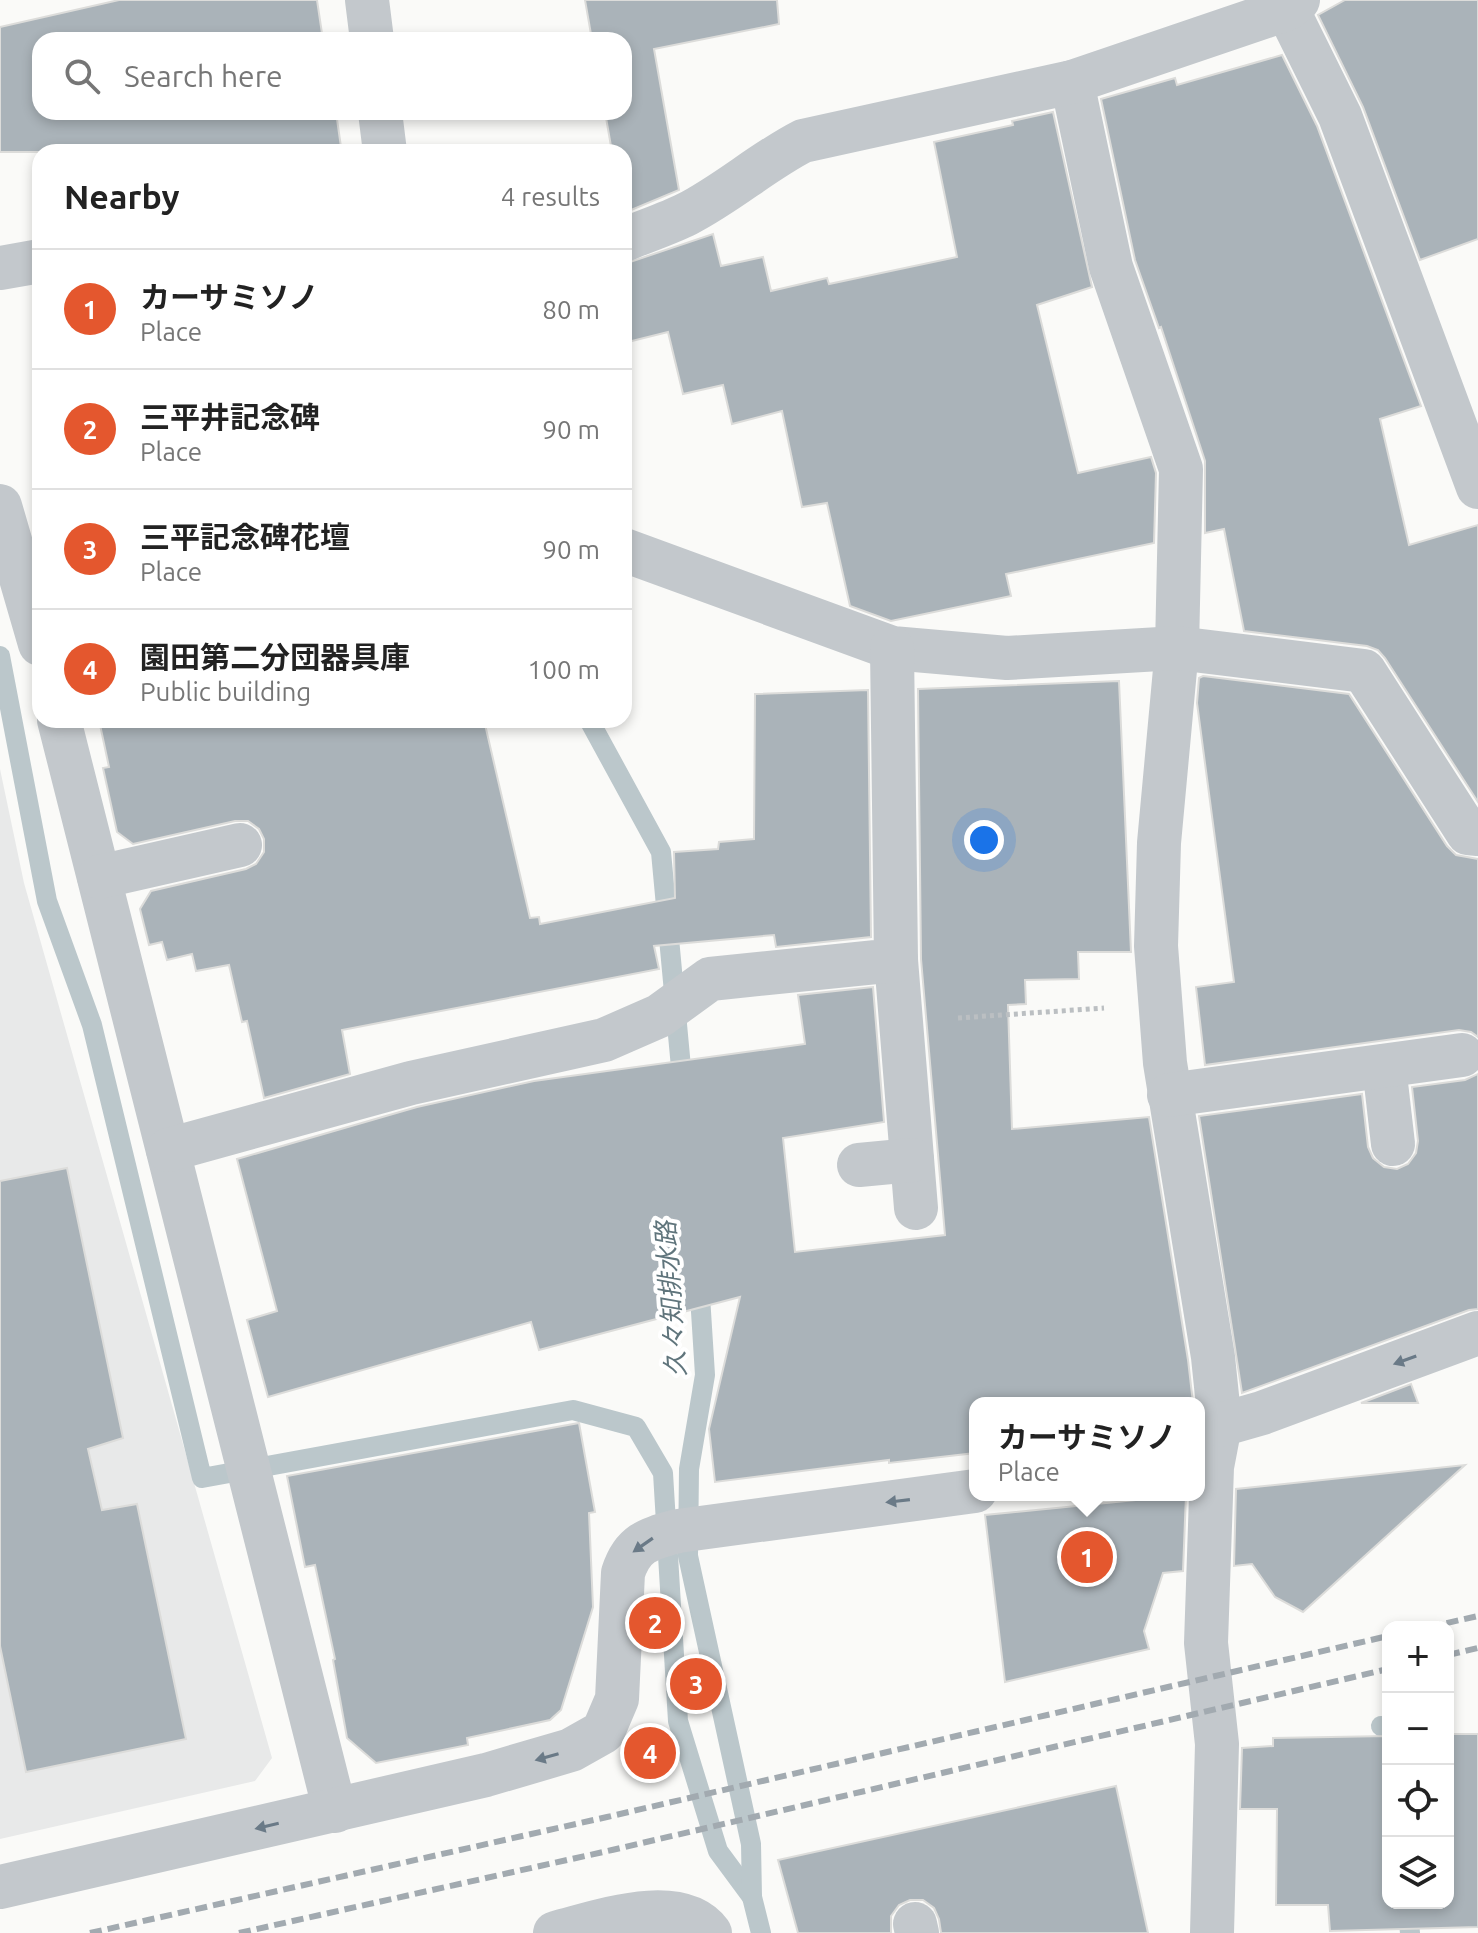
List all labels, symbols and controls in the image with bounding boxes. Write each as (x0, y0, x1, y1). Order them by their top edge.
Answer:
search box (32, 32, 632, 120)
icon: search (60, 54, 104, 98)
text: Search here (124, 59, 283, 93)
text: Nearby (64, 177, 179, 215)
text: 4 results (501, 182, 600, 211)
text: カーサミソノ (140, 280, 319, 314)
text: 1 (83, 295, 97, 324)
text: 80 m (542, 295, 600, 324)
text: Place (140, 317, 202, 346)
text: 三平井記念碑 (140, 400, 320, 434)
text: 2 (83, 415, 97, 444)
text: 90 m (542, 415, 600, 444)
text: Place (140, 437, 202, 466)
text: 三平記念碑花壇 (140, 520, 350, 554)
text: 3 (83, 535, 97, 564)
text: 90 m (542, 535, 600, 564)
text: Place (140, 557, 202, 586)
text: 園田第二分団器具庫 (140, 640, 410, 674)
text: 4 (83, 655, 97, 684)
text: 100 m (528, 655, 600, 684)
text: Public building (140, 677, 311, 706)
your location (964, 820, 1004, 860)
water label: 久々知排水路 (650, 1218, 690, 1378)
one-way arrow (1393, 1354, 1417, 1367)
popup (969, 1397, 1205, 1501)
text: カーサミソノ (998, 1420, 1176, 1454)
text: Place (998, 1457, 1060, 1486)
one-way arrow (885, 1495, 910, 1508)
pin: 1 (1061, 1527, 1113, 1587)
one-way arrow (633, 1537, 654, 1552)
pin: 2 (629, 1593, 681, 1653)
map controls (1382, 1621, 1454, 1909)
button: + (1382, 1621, 1454, 1693)
pin: 3 (670, 1654, 722, 1714)
button: − (1382, 1693, 1454, 1765)
pin: 4 (624, 1723, 676, 1783)
one-way arrow (535, 1751, 559, 1764)
button: locate (1382, 1765, 1454, 1837)
one-way arrow (255, 1820, 280, 1833)
button: layers (1382, 1837, 1454, 1909)

